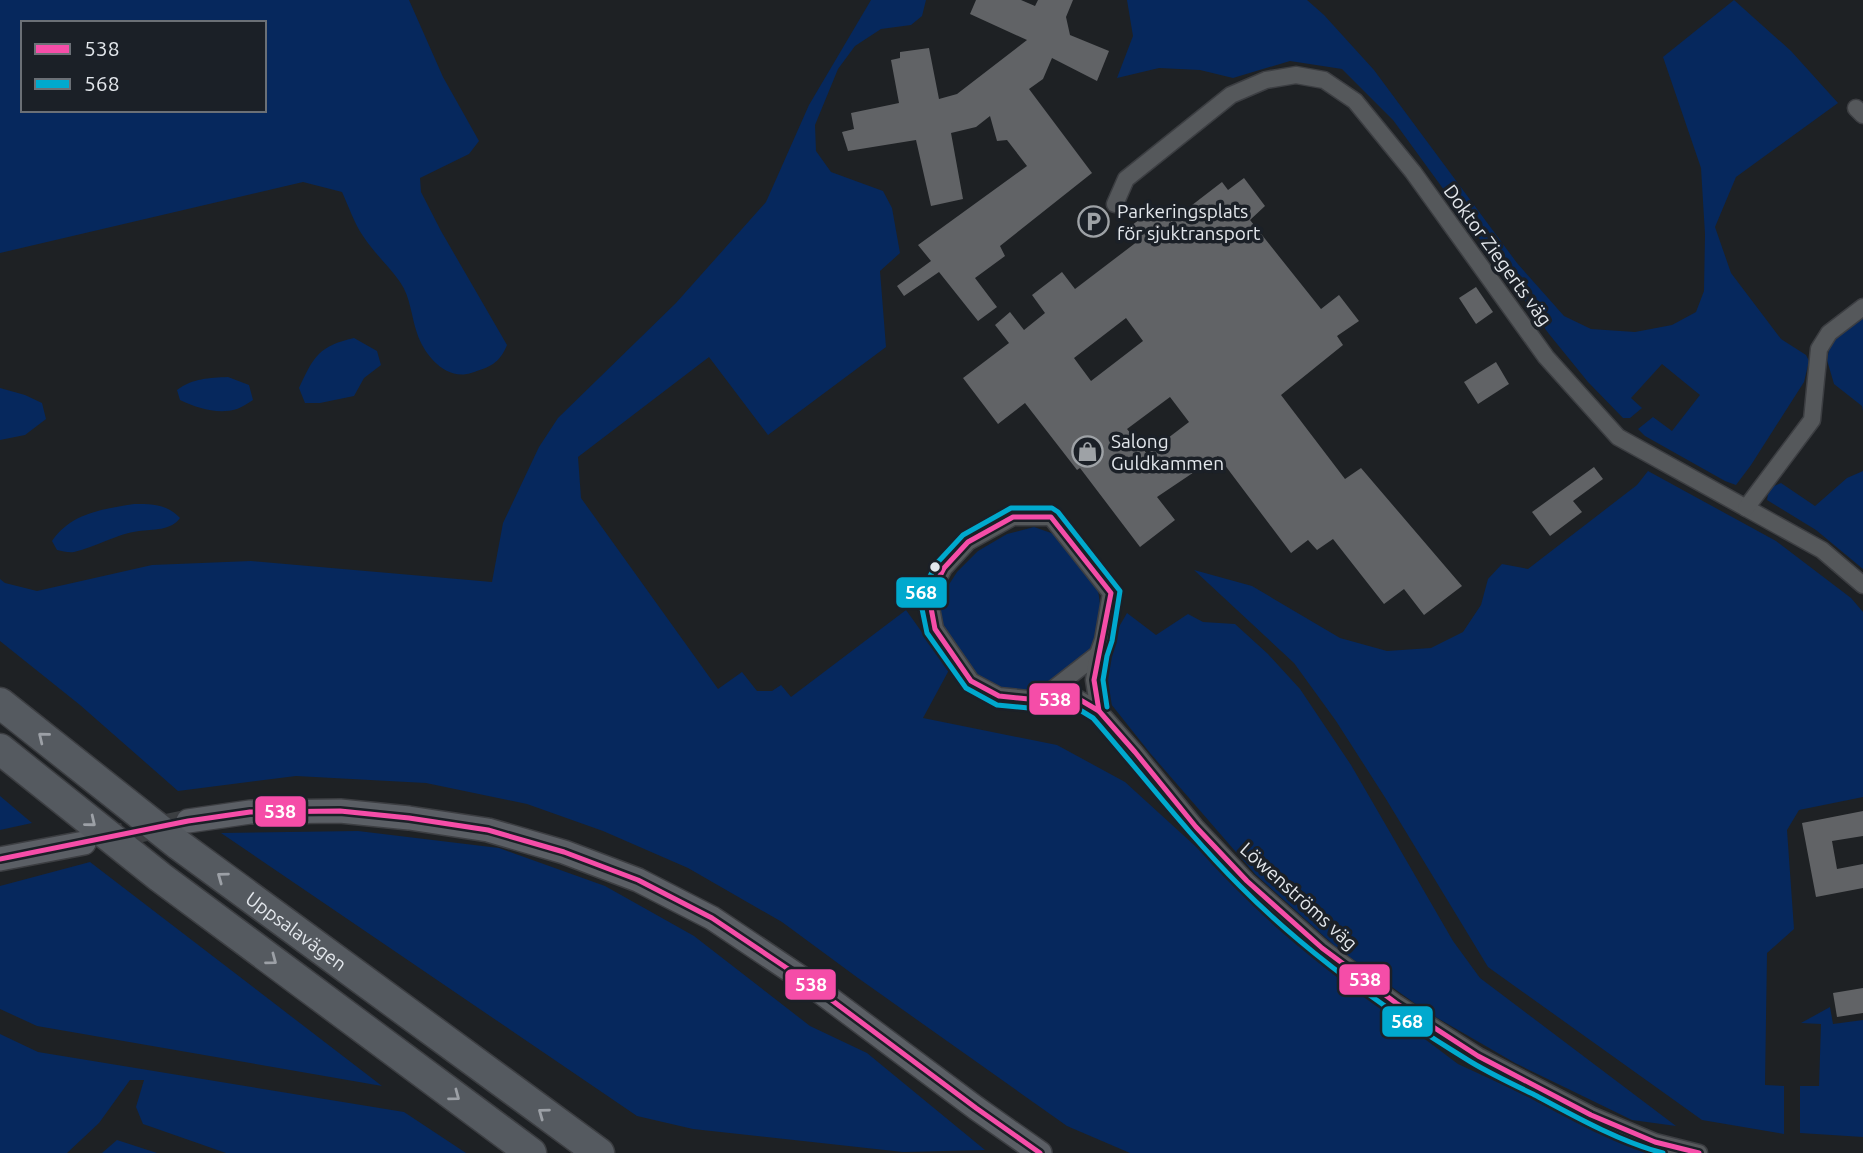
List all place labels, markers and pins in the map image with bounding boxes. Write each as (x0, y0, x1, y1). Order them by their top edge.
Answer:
place label: Parkeringsplats för sjuktransport (1117, 200, 1261, 244)
parking icon: Parkeringsplats för sjuktransport (1077, 205, 1111, 239)
place label: Salong Guldkammen (1111, 430, 1224, 474)
shop icon: Salong Guldkammen (1071, 435, 1105, 469)
unlabelled marker (928, 560, 942, 574)

